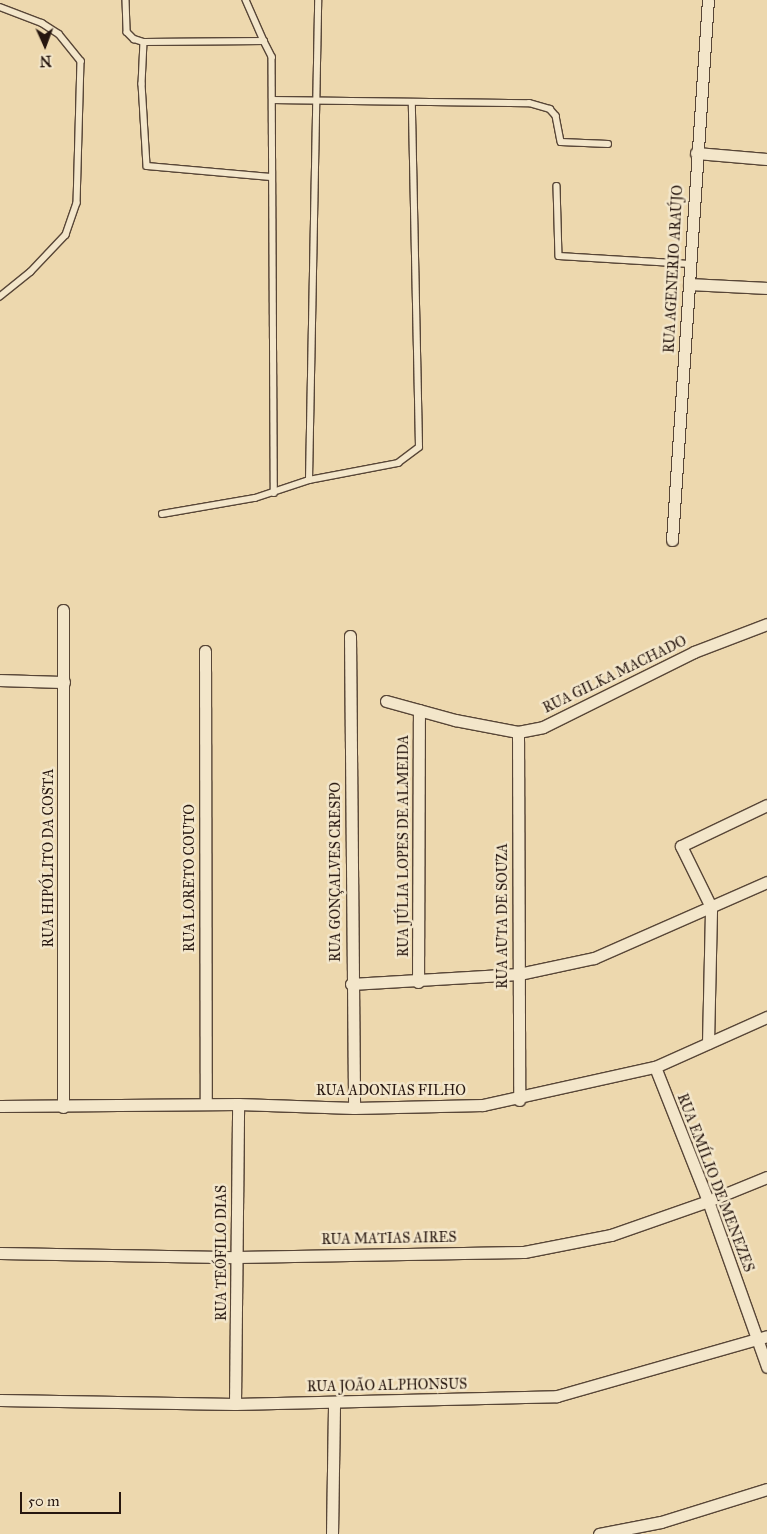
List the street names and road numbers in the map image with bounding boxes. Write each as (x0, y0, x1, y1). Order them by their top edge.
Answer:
street label: RUA AGENERIO ARAÚJO (661, 185, 687, 353)
street label: RUA GILKA MACHADO (540, 633, 690, 717)
street label: RUA JÚLIA LOPES DE ALMEIDA (396, 735, 412, 957)
street label: RUA HIPÓLITO DA COSTA (41, 769, 57, 947)
street label: RUA GONÇALVES CRESPO (328, 782, 344, 962)
street label: RUA LORETO COUTO (182, 804, 198, 952)
street label: RUA AUTA DE SOUZA (495, 843, 511, 989)
street label: RUA ADONIAS FILHO (316, 1083, 466, 1099)
street label: RUA EMÍLIO DE MENEZES (673, 1091, 757, 1275)
street label: RUA TEÓFILO DIAS (214, 1185, 230, 1321)
street label: RUA MATIAS AIRES (321, 1229, 457, 1249)
street label: RUA JOÃO ALPHONSUS (307, 1376, 467, 1396)

